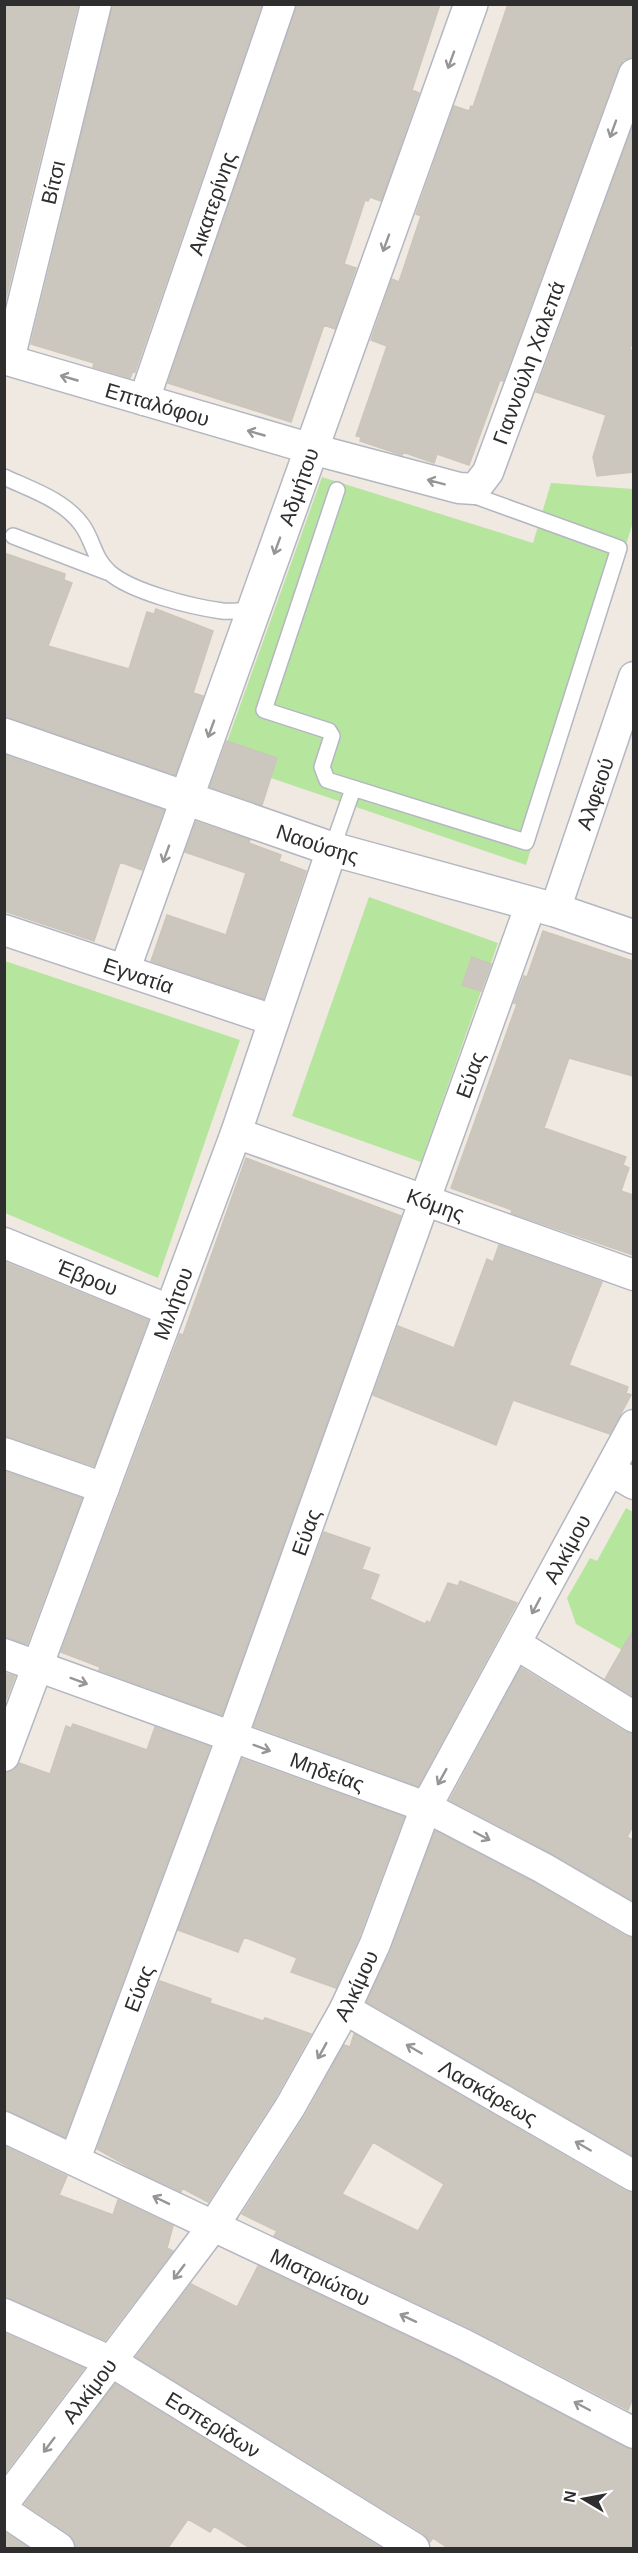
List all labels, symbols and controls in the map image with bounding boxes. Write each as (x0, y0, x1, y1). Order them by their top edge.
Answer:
one-way arrow (445, 50, 456, 68)
one-way arrow (607, 119, 618, 138)
street label: Αικατερίνης (183, 149, 240, 258)
street label: Βίτσι (36, 158, 69, 206)
one-way arrow (379, 233, 390, 252)
street label: Γιαννούλη Χαλεπά (488, 278, 569, 447)
one-way arrow (60, 372, 79, 383)
street label: Επταλόφου (103, 378, 212, 430)
one-way arrow (247, 427, 266, 438)
street label: Αδμήτου (274, 445, 322, 528)
one-way arrow (427, 476, 446, 487)
one-way arrow (271, 536, 282, 554)
one-way arrow (205, 719, 216, 738)
street label: Αλφειού (572, 754, 617, 833)
street label: Ναούσης (274, 819, 361, 867)
one-way arrow (160, 844, 171, 863)
street label: Εγνατία (101, 953, 177, 997)
street label: Εύας (451, 1048, 489, 1101)
street label: Κόμης (404, 1183, 467, 1225)
street label: Έβρου (53, 1254, 121, 1299)
street label: Μιλήτου (149, 1264, 197, 1343)
street label: Εύας (287, 1506, 324, 1558)
street label: Αλκίμου (539, 1510, 595, 1587)
one-way arrow (530, 1597, 541, 1615)
one-way arrow (69, 1677, 88, 1688)
one-way arrow (252, 1744, 271, 1755)
street label: Μηδείας (287, 1747, 368, 1795)
one-way arrow (436, 1768, 448, 1785)
one-way arrow (473, 1830, 490, 1842)
street label: Αλκίμου (329, 1947, 382, 2025)
street label: Εύας (119, 1962, 158, 2015)
one-way arrow (316, 2042, 328, 2059)
one-way arrow (406, 2043, 423, 2055)
street label: Λασκάρεως (436, 2055, 542, 2129)
one-way arrow (575, 2140, 592, 2152)
one-way arrow (153, 2194, 171, 2206)
street label: Μιστριώτου (267, 2243, 374, 2310)
one-way arrow (173, 2264, 186, 2280)
one-way arrow (399, 2311, 417, 2323)
street label: Αλκίμου (57, 2354, 121, 2427)
street label: Εσπερίδων (162, 2387, 264, 2462)
one-way arrow (573, 2400, 591, 2411)
one-way arrow (43, 2436, 56, 2452)
north arrow (554, 2469, 614, 2529)
text: N (560, 2489, 579, 2504)

